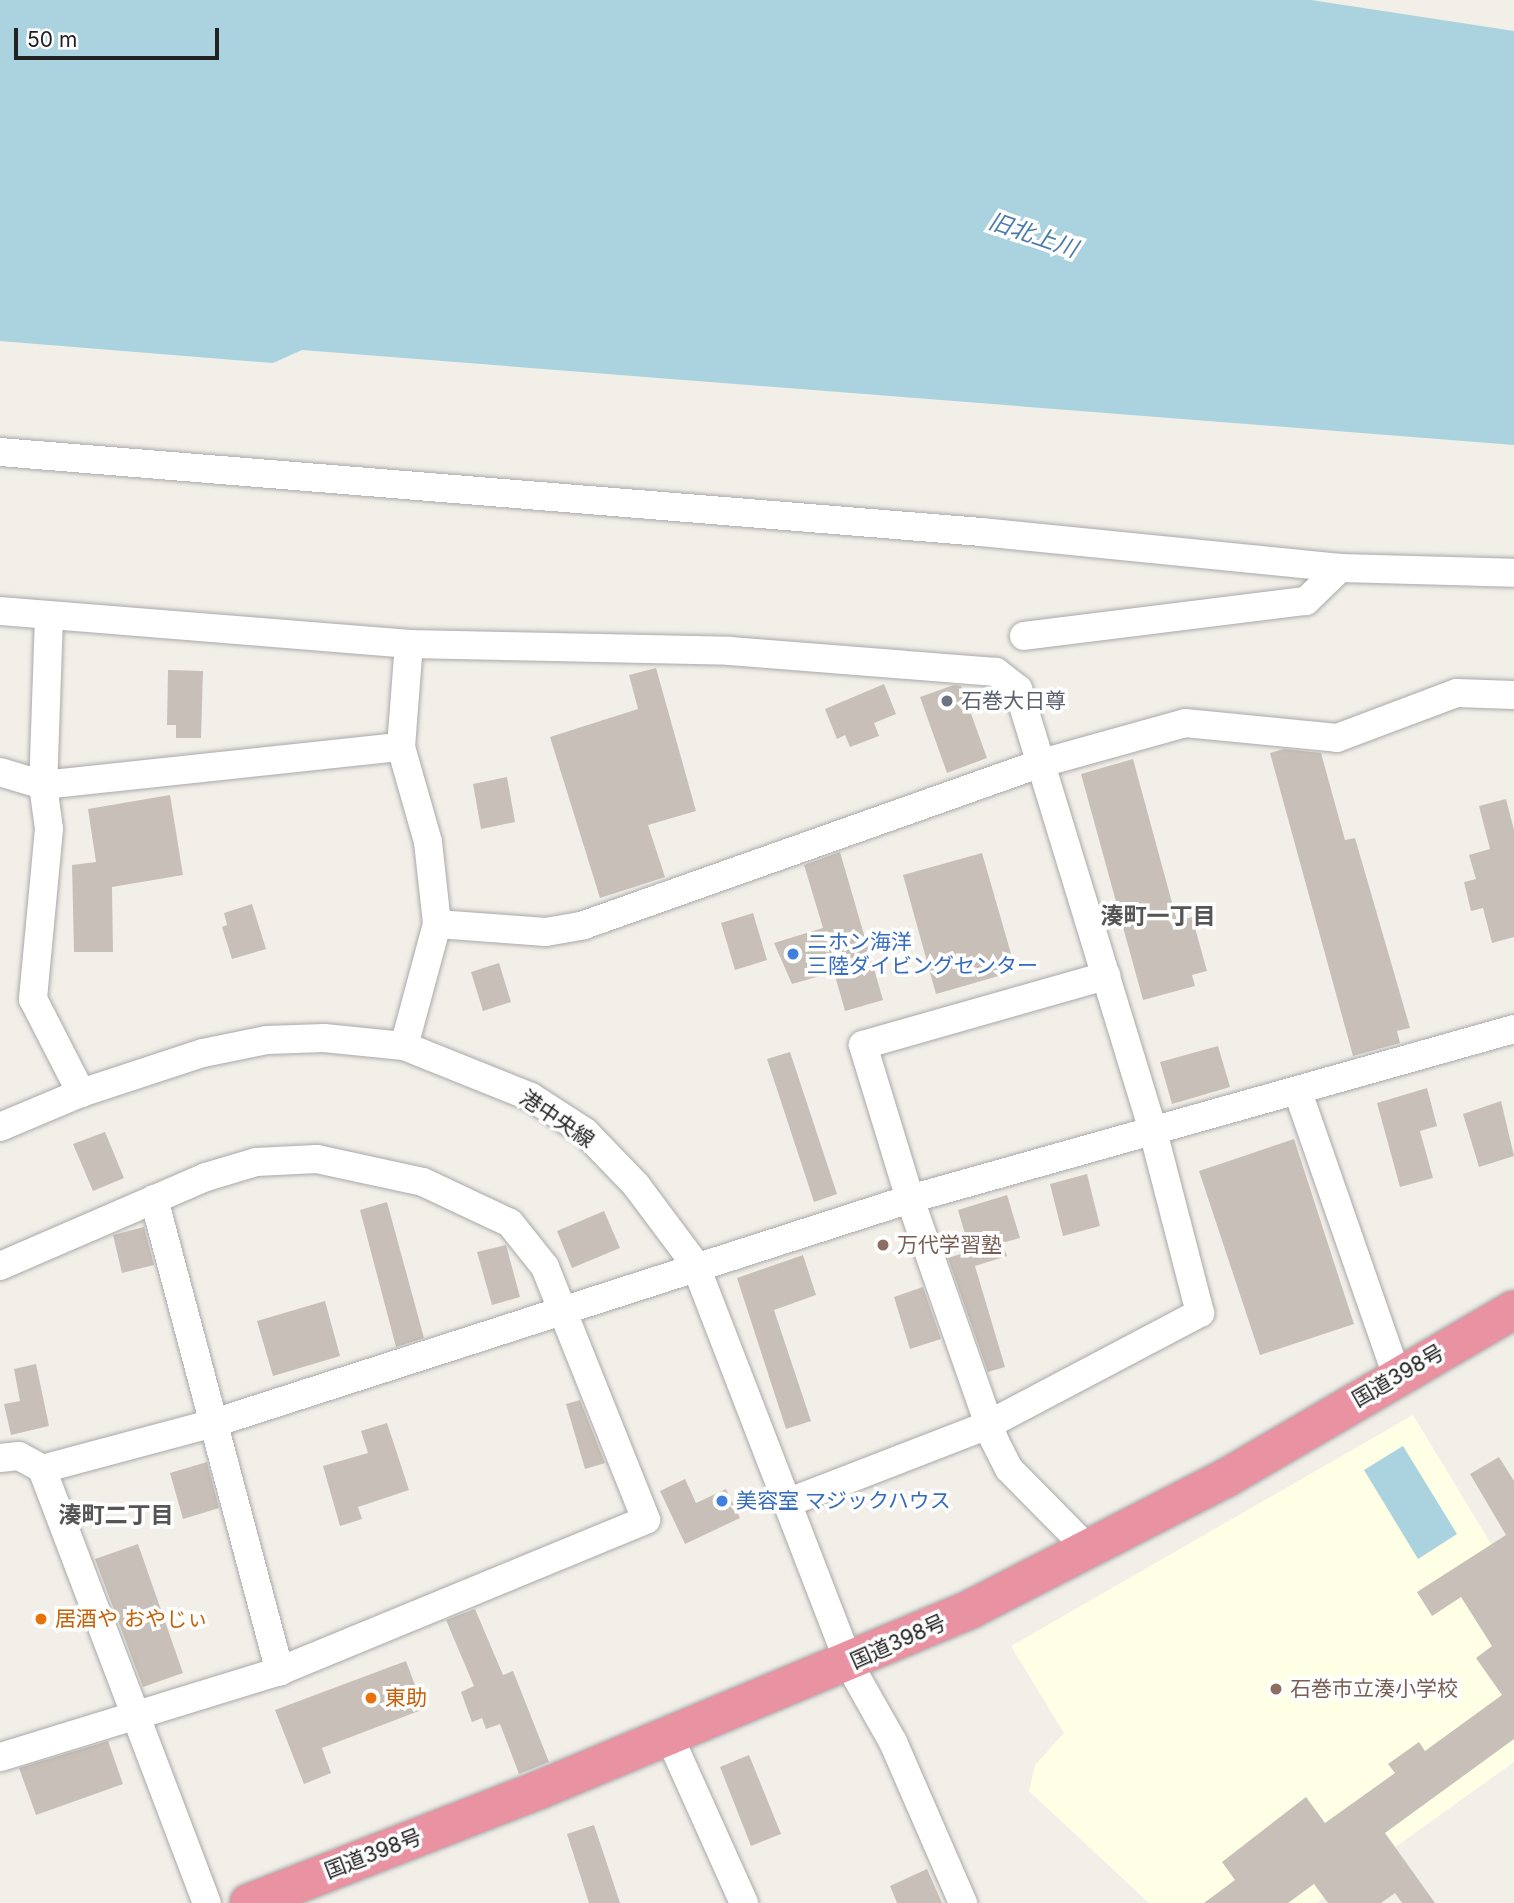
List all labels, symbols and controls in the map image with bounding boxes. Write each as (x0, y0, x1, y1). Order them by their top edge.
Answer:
scale bar (18, 14, 222, 58)
text: 50 m (27, 27, 77, 52)
water label: 旧北上川 (985, 207, 1081, 263)
place label: 石巻大日尊 (961, 688, 1066, 714)
marker: 石巻大日尊 (939, 693, 955, 709)
district label: 湊町一丁目 (1101, 902, 1215, 930)
place label: ニホン海洋 三陸ダイビングセンター (807, 929, 1038, 979)
marker: ニホン海洋 三陸ダイビングセンター (785, 946, 801, 962)
street label: 港中央線 (515, 1085, 599, 1153)
place label: 万代学習塾 (897, 1232, 1002, 1258)
marker: 万代学習塾 (875, 1237, 891, 1253)
street label: 国道398号 (1348, 1340, 1448, 1412)
place label: 美容室 マジックハウス (736, 1488, 952, 1514)
marker: 美容室 マジックハウス (714, 1493, 730, 1509)
district label: 湊町二丁目 (59, 1501, 173, 1529)
place label: 居酒や おやじぃ (55, 1606, 208, 1632)
street label: 国道398号 (846, 1610, 950, 1674)
marker: 居酒や おやじぃ (33, 1611, 49, 1627)
place label: 石巻市立湊小学校 (1290, 1676, 1458, 1702)
marker: 石巻市立湊小学校 (1268, 1681, 1284, 1697)
place label: 東助 (385, 1685, 427, 1711)
marker: 東助 (363, 1690, 379, 1706)
street label: 国道398号 (321, 1824, 425, 1884)

